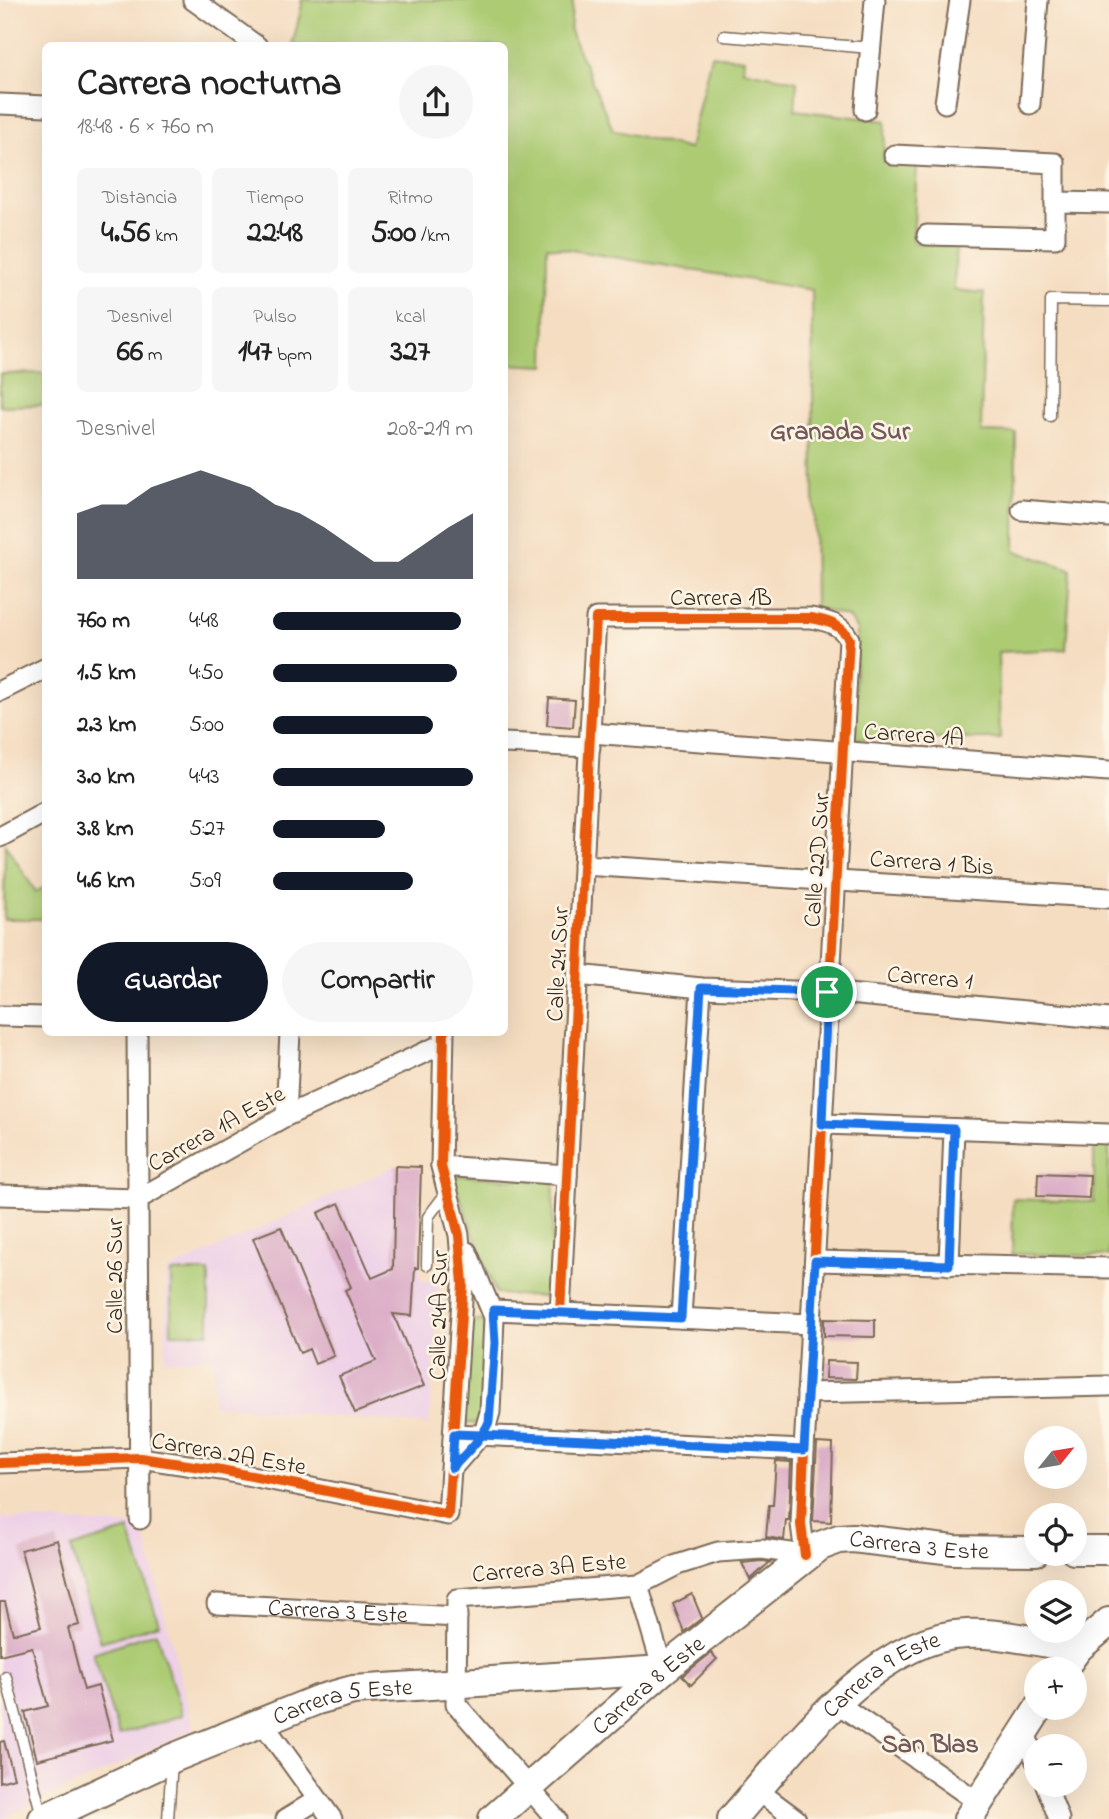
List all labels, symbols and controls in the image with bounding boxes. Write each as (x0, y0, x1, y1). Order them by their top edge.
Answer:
text: Carrera nocturna (77, 57, 342, 113)
button: share (399, 65, 473, 139)
text: 18:48 · 6 × 760 m (77, 111, 214, 144)
text: Distancia (102, 185, 177, 212)
text: Tiempo (246, 185, 304, 212)
text: Ritmo (388, 185, 433, 212)
text: 4.56 (101, 212, 150, 256)
text: 22:48 (247, 212, 303, 256)
text: 5:00 (371, 212, 416, 256)
text: km (150, 223, 178, 250)
text: /km (416, 223, 450, 250)
text: Desnivel (107, 304, 172, 331)
text: Pulso (253, 304, 297, 331)
text: kcal (395, 304, 425, 331)
text: 66 (117, 331, 143, 375)
text: 147 (238, 331, 272, 375)
text: 327 (390, 331, 430, 375)
text: m (143, 342, 163, 369)
text: bpm (272, 342, 312, 369)
text: Desnivel (77, 413, 155, 446)
text: 208–219 m (387, 413, 473, 446)
district label: Granada Sur (770, 414, 911, 452)
street label: Carrera 1B (670, 582, 772, 617)
text: 760 m (77, 605, 130, 638)
text: 4:48 (189, 605, 219, 638)
text: 1.5 km (77, 657, 136, 690)
text: 4:50 (189, 657, 224, 690)
text: 2.3 km (77, 709, 136, 742)
text: 5:00 (189, 709, 224, 742)
street label: Carrera 1A (862, 716, 965, 757)
text: 3.0 km (77, 761, 135, 794)
text: 4:43 (189, 761, 219, 794)
street label: Calle 22D Sur (796, 791, 841, 929)
text: 3.8 km (77, 813, 134, 846)
text: 5:27 (189, 813, 225, 846)
street label: Carrera 1 Bis (869, 843, 995, 886)
text: 4.6 km (77, 865, 135, 898)
text: 5:09 (189, 865, 221, 898)
street label: Calle 24 Sur (539, 905, 580, 1023)
button: Guardar (77, 942, 268, 1022)
button: Compartir (282, 942, 473, 1022)
street label: Carrera 1 (886, 958, 974, 1001)
pin (797, 962, 857, 1022)
icon: arrive (808, 973, 846, 1011)
street label: Carrera 1A Este (142, 1078, 292, 1182)
street label: Calle 26 Sur (99, 1217, 134, 1334)
street label: Calle 24A Sur (422, 1249, 459, 1380)
street label: Carrera 2A Este (148, 1425, 309, 1486)
north arrow (1024, 1426, 1087, 1489)
map controls (1024, 1426, 1087, 1797)
button: locate (1024, 1503, 1087, 1566)
street label: Carrera 3 Este (847, 1523, 989, 1570)
street label: Carrera 3A Este (471, 1545, 628, 1594)
button: layers (1024, 1580, 1087, 1643)
street label: Carrera 3 Este (267, 1592, 409, 1634)
street label: Carrera 9 Este (815, 1624, 945, 1727)
street label: Carrera 8 Este (585, 1628, 714, 1745)
button: + (1024, 1657, 1087, 1720)
street label: Carrera 5 Este (268, 1671, 414, 1736)
district label: San Blas (881, 1727, 979, 1765)
button: − (1024, 1734, 1087, 1797)

